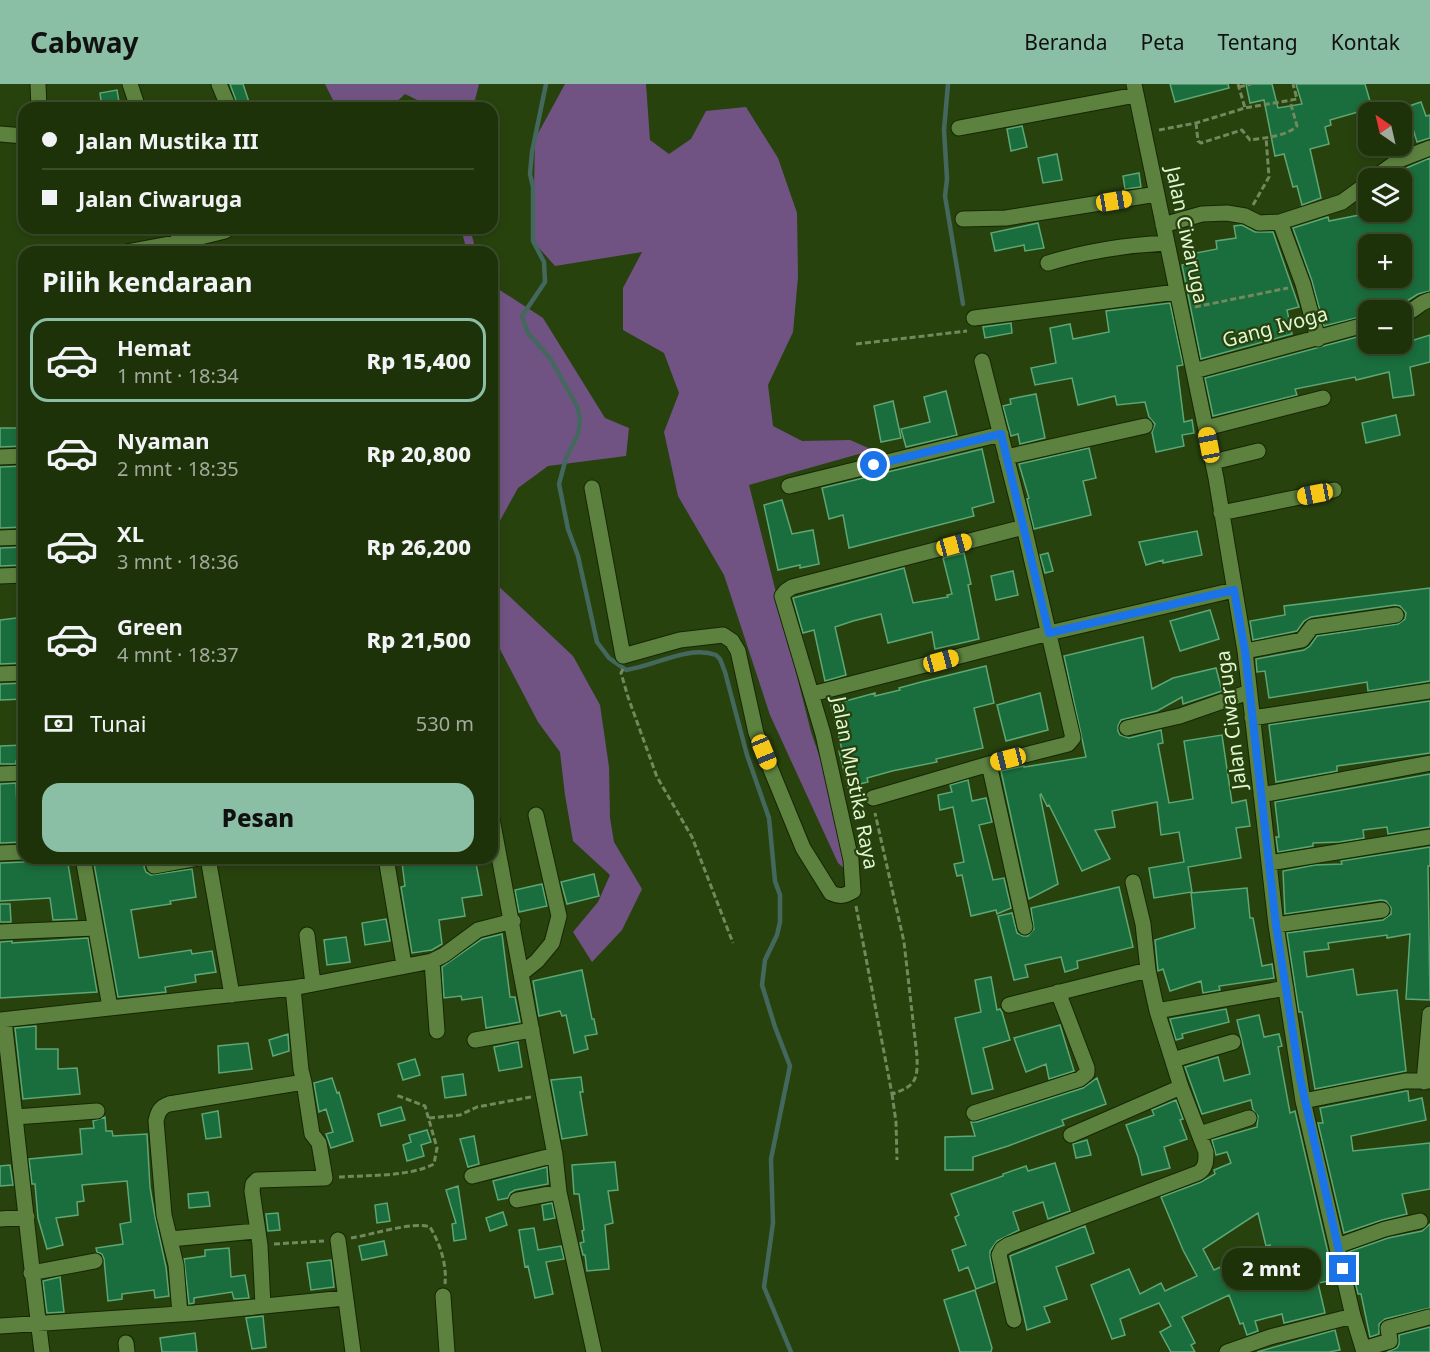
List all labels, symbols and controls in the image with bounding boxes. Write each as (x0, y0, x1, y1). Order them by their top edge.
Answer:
text: Cabway (30, 23, 139, 61)
text: Beranda (1024, 28, 1108, 56)
text: Peta (1141, 28, 1184, 56)
text: Tentang (1217, 28, 1298, 56)
text: Kontak (1331, 28, 1400, 56)
north arrow (1358, 102, 1412, 156)
map controls (1358, 102, 1412, 354)
text: Jalan Mustika III (78, 125, 259, 155)
street label: Jalan Ciwaruga (1159, 162, 1215, 306)
button: layers (1358, 168, 1412, 222)
text: Jalan Ciwaruga (78, 183, 242, 213)
car (1095, 189, 1133, 213)
button: + (1358, 234, 1412, 288)
text: Pilih kendaraan (42, 263, 253, 300)
street label: Gang Ivoga (1219, 299, 1331, 354)
button: − (1358, 300, 1412, 354)
text: Hemat (117, 332, 191, 362)
icon: car (45, 333, 99, 387)
text: Rp 15,400 (367, 345, 471, 375)
text: 1 mnt · 18:34 (117, 362, 239, 389)
text: Nyaman (117, 425, 210, 455)
icon: car (45, 426, 99, 480)
car (1197, 426, 1221, 464)
text: Rp 20,800 (367, 438, 471, 468)
route start (860, 451, 887, 478)
text: 2 mnt · 18:35 (117, 455, 239, 482)
car (1296, 482, 1334, 506)
text: XL (117, 518, 144, 548)
icon: car (45, 519, 99, 573)
text: Rp 26,200 (367, 531, 471, 561)
car (934, 532, 974, 558)
text: 3 mnt · 18:36 (117, 548, 239, 575)
text: Green (117, 611, 183, 641)
icon: car (45, 612, 99, 666)
text: Rp 21,500 (367, 624, 471, 654)
text: 4 mnt · 18:37 (117, 641, 239, 668)
car (921, 648, 961, 674)
street label: Jalan Ciwaruga (1209, 649, 1253, 793)
street label: Jalan Mustika Raya (825, 692, 885, 872)
icon: cash (42, 707, 75, 740)
text: Tunai (90, 708, 146, 738)
text: 530 m (416, 710, 474, 737)
car (749, 732, 779, 772)
car (988, 746, 1028, 772)
button: Pesan (42, 783, 474, 852)
callout: 2 mnt (1223, 1248, 1322, 1290)
text: 2 mnt (1242, 1255, 1301, 1282)
route end (1329, 1255, 1356, 1282)

